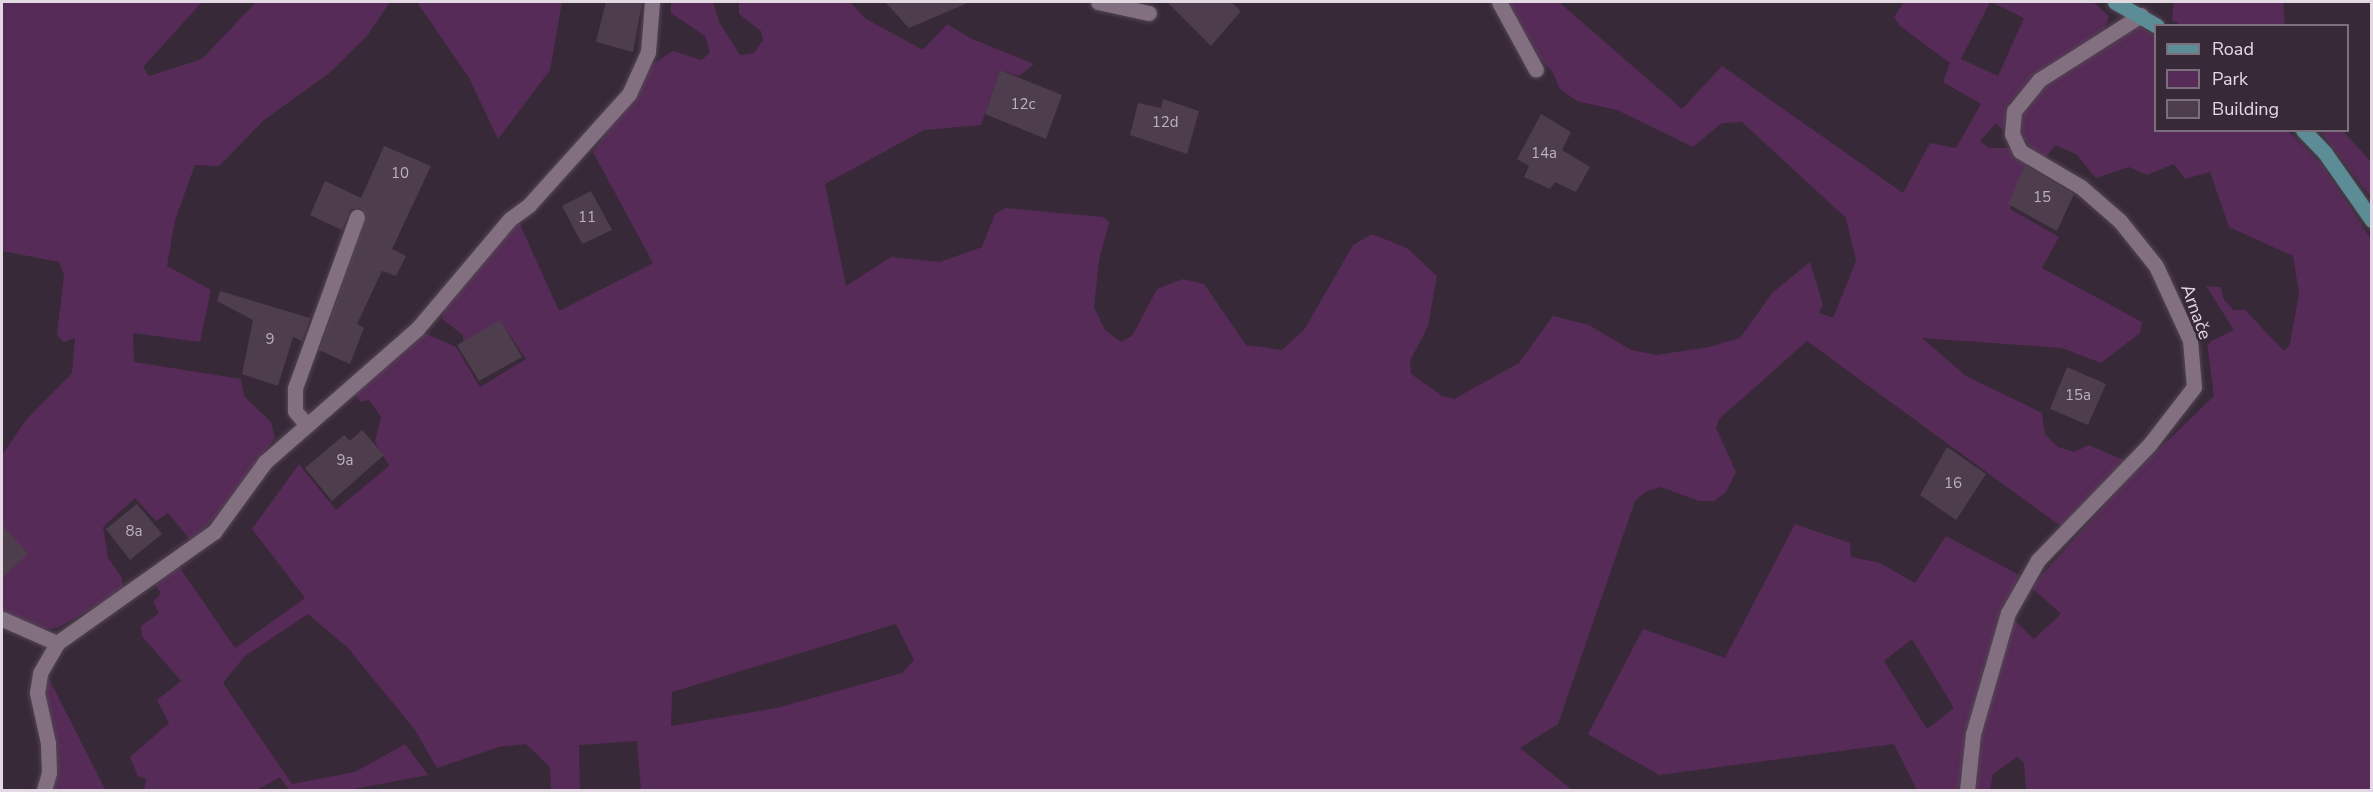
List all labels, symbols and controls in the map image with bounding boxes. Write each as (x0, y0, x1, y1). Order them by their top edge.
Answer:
legend (2154, 24, 2349, 132)
text: Road (2212, 37, 2254, 61)
text: Park (2212, 67, 2248, 91)
house number: 12c (1011, 96, 1035, 114)
text: Building (2212, 97, 2279, 121)
house number: 12d (1152, 114, 1178, 132)
house number: 14a (1531, 145, 1557, 163)
house number: 10 (391, 165, 409, 183)
house number: 15 (2033, 189, 2051, 207)
house number: 11 (578, 209, 596, 227)
street label: Arnače (2176, 281, 2216, 343)
house number: 9 (266, 331, 274, 349)
house number: 15a (2065, 387, 2091, 405)
house number: 9a (337, 452, 353, 470)
house number: 16 (1944, 475, 1962, 493)
house number: 8a (126, 523, 142, 541)

